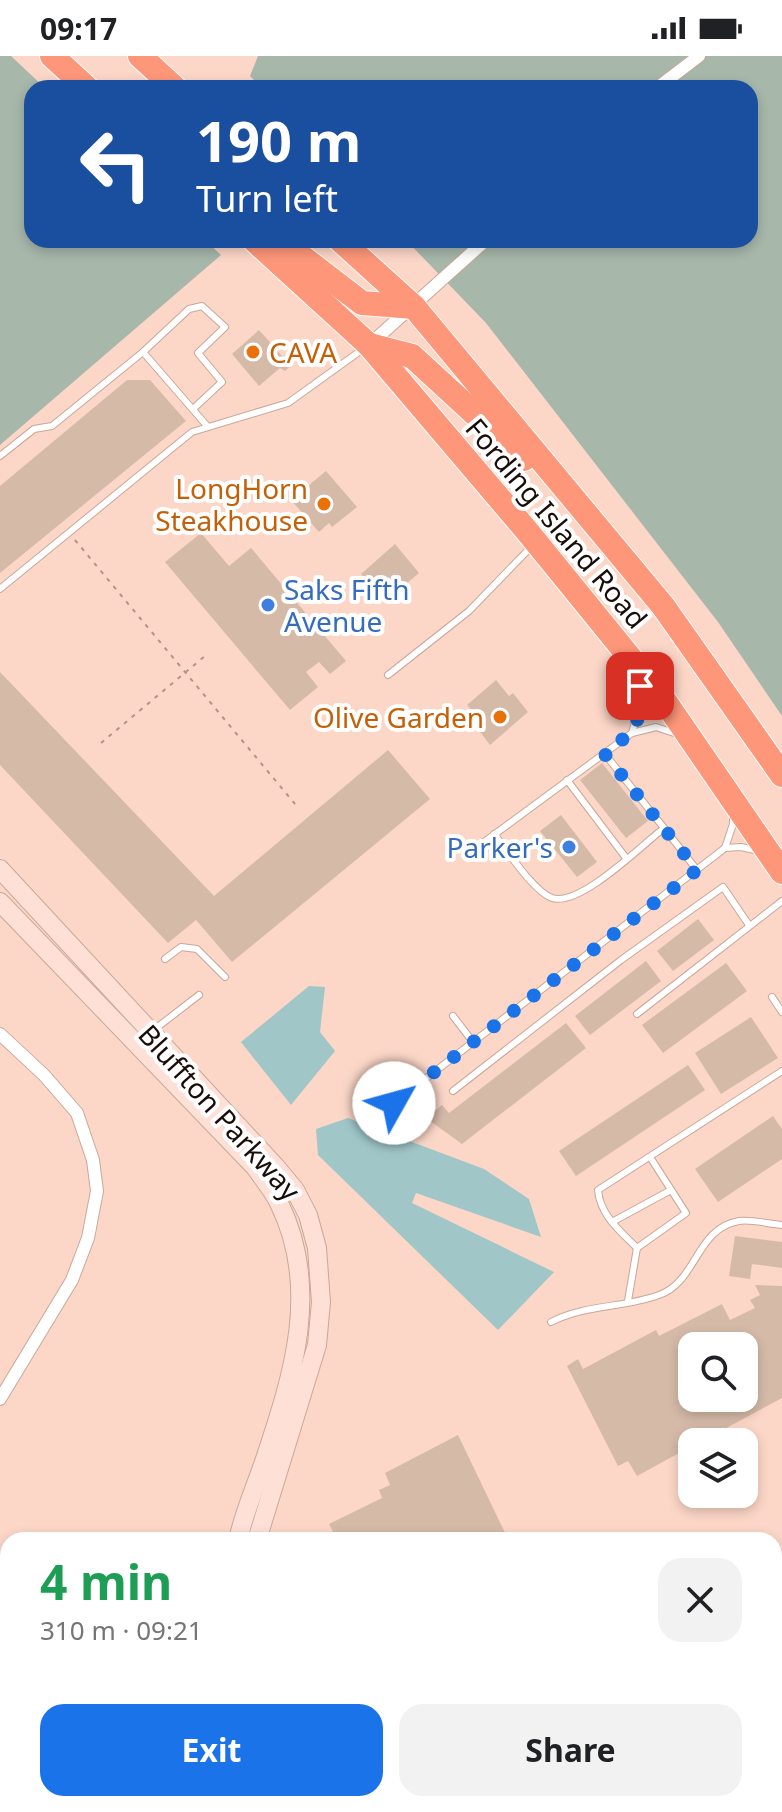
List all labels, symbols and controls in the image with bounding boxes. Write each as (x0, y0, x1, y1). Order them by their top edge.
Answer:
text: 09:17 (40, 8, 117, 49)
text: 190 m (196, 102, 361, 178)
icon: left (64, 112, 168, 216)
text: Turn left (196, 174, 338, 223)
place label: CAVA (269, 333, 337, 371)
marker: CAVA (244, 343, 262, 361)
street label: Fording Island Road (458, 410, 656, 636)
place label: LongHorn Steakhouse (155, 469, 308, 539)
marker: LongHorn Steakhouse (315, 495, 333, 513)
place label: Saks Fifth Avenue (284, 570, 410, 640)
marker: Saks Fifth Avenue (259, 596, 277, 614)
pin (606, 652, 674, 720)
icon: arrive (618, 664, 662, 708)
place label: Olive Garden (313, 698, 484, 736)
marker: Olive Garden (491, 708, 509, 726)
place label: Parker's (446, 828, 553, 866)
marker: Parker's (560, 838, 578, 856)
street label: Bluffton Parkway (131, 1016, 310, 1209)
position arrow (352, 1061, 436, 1145)
map controls (678, 1332, 758, 1508)
button: search (678, 1332, 758, 1412)
button: layers (678, 1428, 758, 1508)
text: 4 min (40, 1549, 172, 1614)
button: close (658, 1558, 742, 1642)
text: 310 m · 09:21 (40, 1612, 203, 1648)
button: Exit (40, 1704, 383, 1796)
button: Share (399, 1704, 742, 1796)

